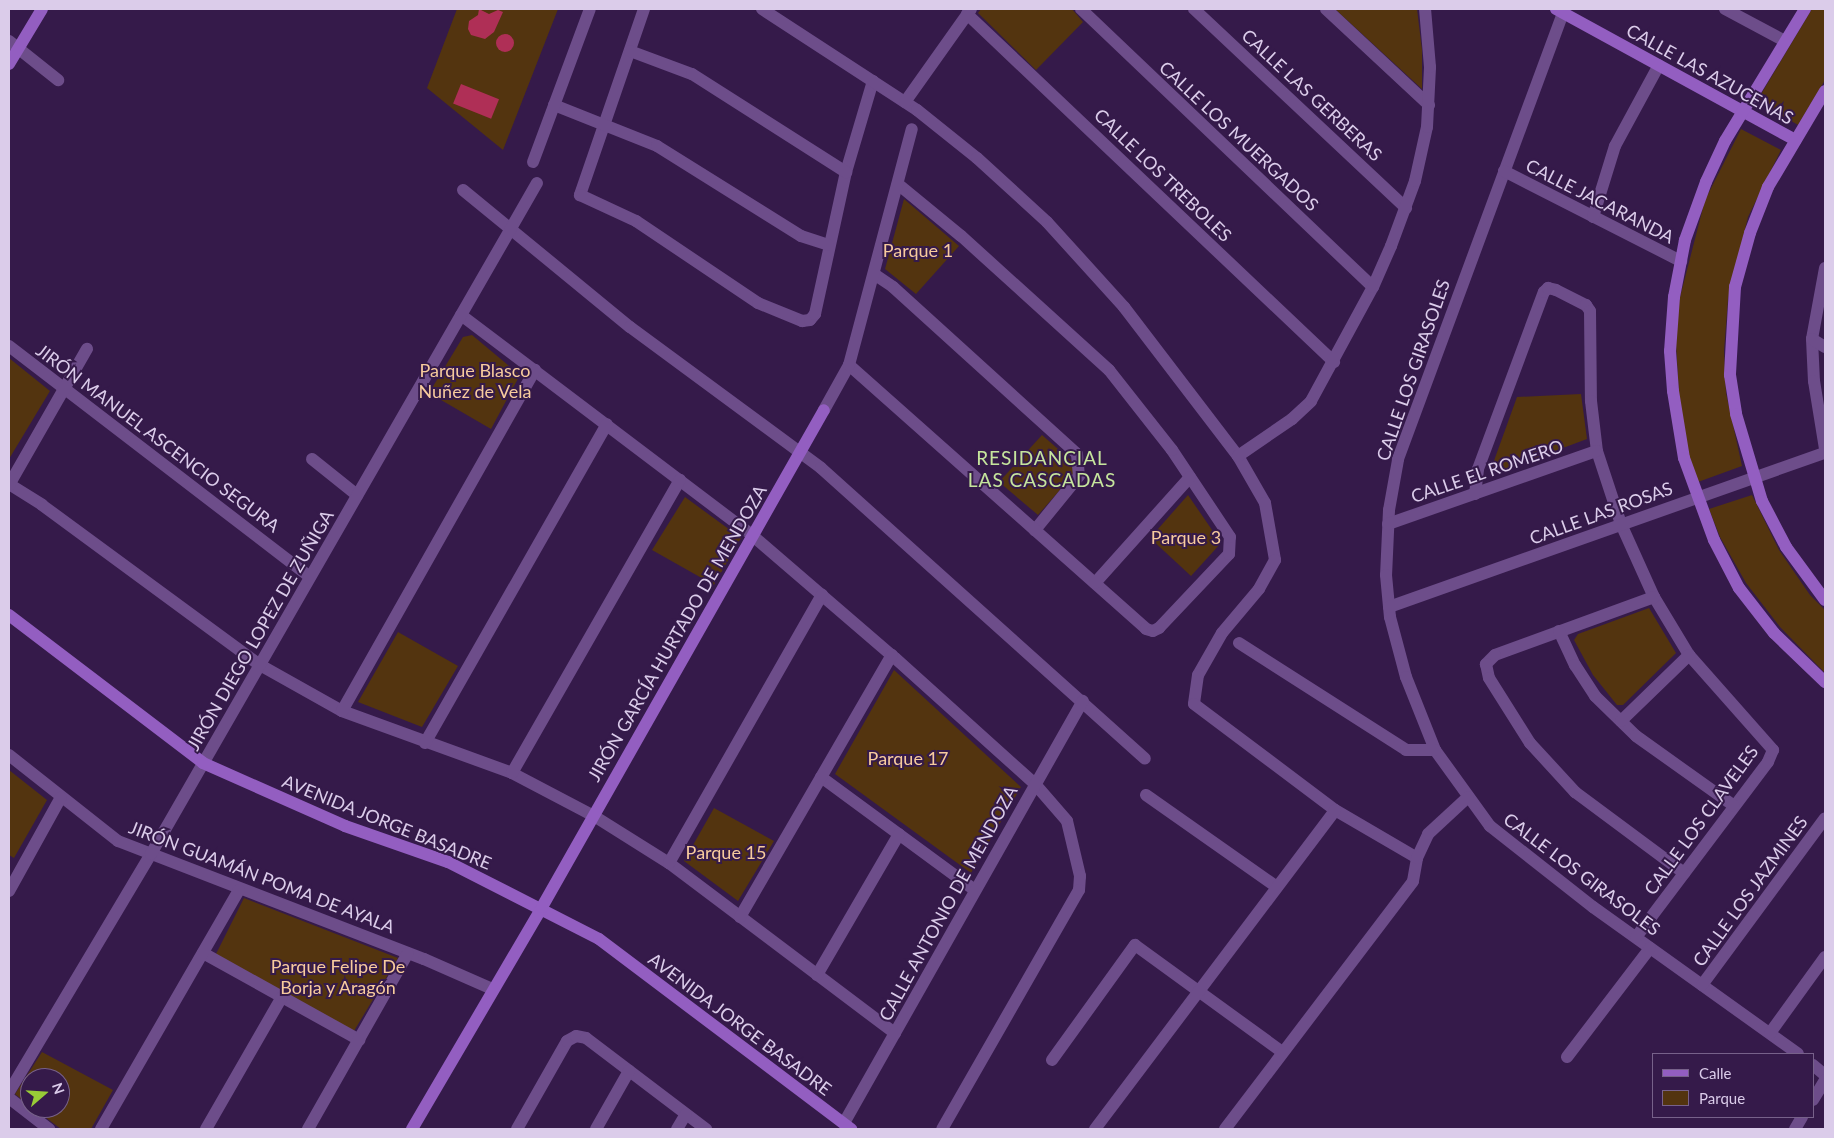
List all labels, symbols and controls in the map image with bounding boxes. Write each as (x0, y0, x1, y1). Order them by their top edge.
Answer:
street label: CALLE LAS AZUCENAS (1623, 19, 1797, 129)
street label: CALLE LAS GERBERAS (1238, 25, 1386, 165)
street label: CALLE LOS MUERGADOS (1155, 57, 1323, 215)
street label: CALLE LOS TREBOLES (1090, 104, 1236, 246)
street label: CALLE JACARANDA (1522, 154, 1678, 248)
park label: Parque 1 (883, 239, 953, 261)
street label: CALLE LOS GIRASOLES (1372, 276, 1454, 464)
street label: JIRÓN MANUEL ASCENCIO SEGURA (31, 339, 285, 537)
park label: Parque Blasco Nuñez de Vela (418, 360, 532, 402)
street label: CALLE EL ROMERO (1408, 435, 1566, 507)
district label: RESIDANCIAL LAS CASCADAS (966, 447, 1118, 491)
street label: CALLE LAS ROSAS (1527, 477, 1675, 549)
street label: JIRÓN GARCÍA HURTADO DE MENDOZA (583, 481, 771, 785)
street label: JIRÓN DIEGO LOPEZ DE ZUÑIGA (182, 506, 338, 754)
park label: Parque 3 (1151, 526, 1221, 548)
street label: CALLE LOS CLAVELES (1639, 741, 1763, 899)
park label: Parque 17 (868, 747, 948, 769)
street label: AVENIDA JORGE BASADRE (279, 770, 495, 874)
street label: CALLE ANTONIO DE MENDOZA (874, 781, 1022, 1025)
street label: CALLE LOS GIRASOLES (1499, 808, 1665, 940)
street label: CALLE LOS JAZMINES (1688, 811, 1812, 971)
street label: JIRÓN GUAMÁN POMA DE AYALA (126, 816, 398, 938)
park label: Parque 15 (686, 841, 766, 863)
street label: AVENIDA JORGE BASADRE (644, 948, 836, 1100)
park label: Parque Felipe De Borja y Aragón (271, 956, 405, 999)
legend (1652, 1053, 1814, 1118)
text: Calle (1699, 1064, 1731, 1082)
north arrow (20, 1068, 70, 1118)
text: N (49, 1080, 69, 1096)
text: Parque (1699, 1089, 1745, 1107)

